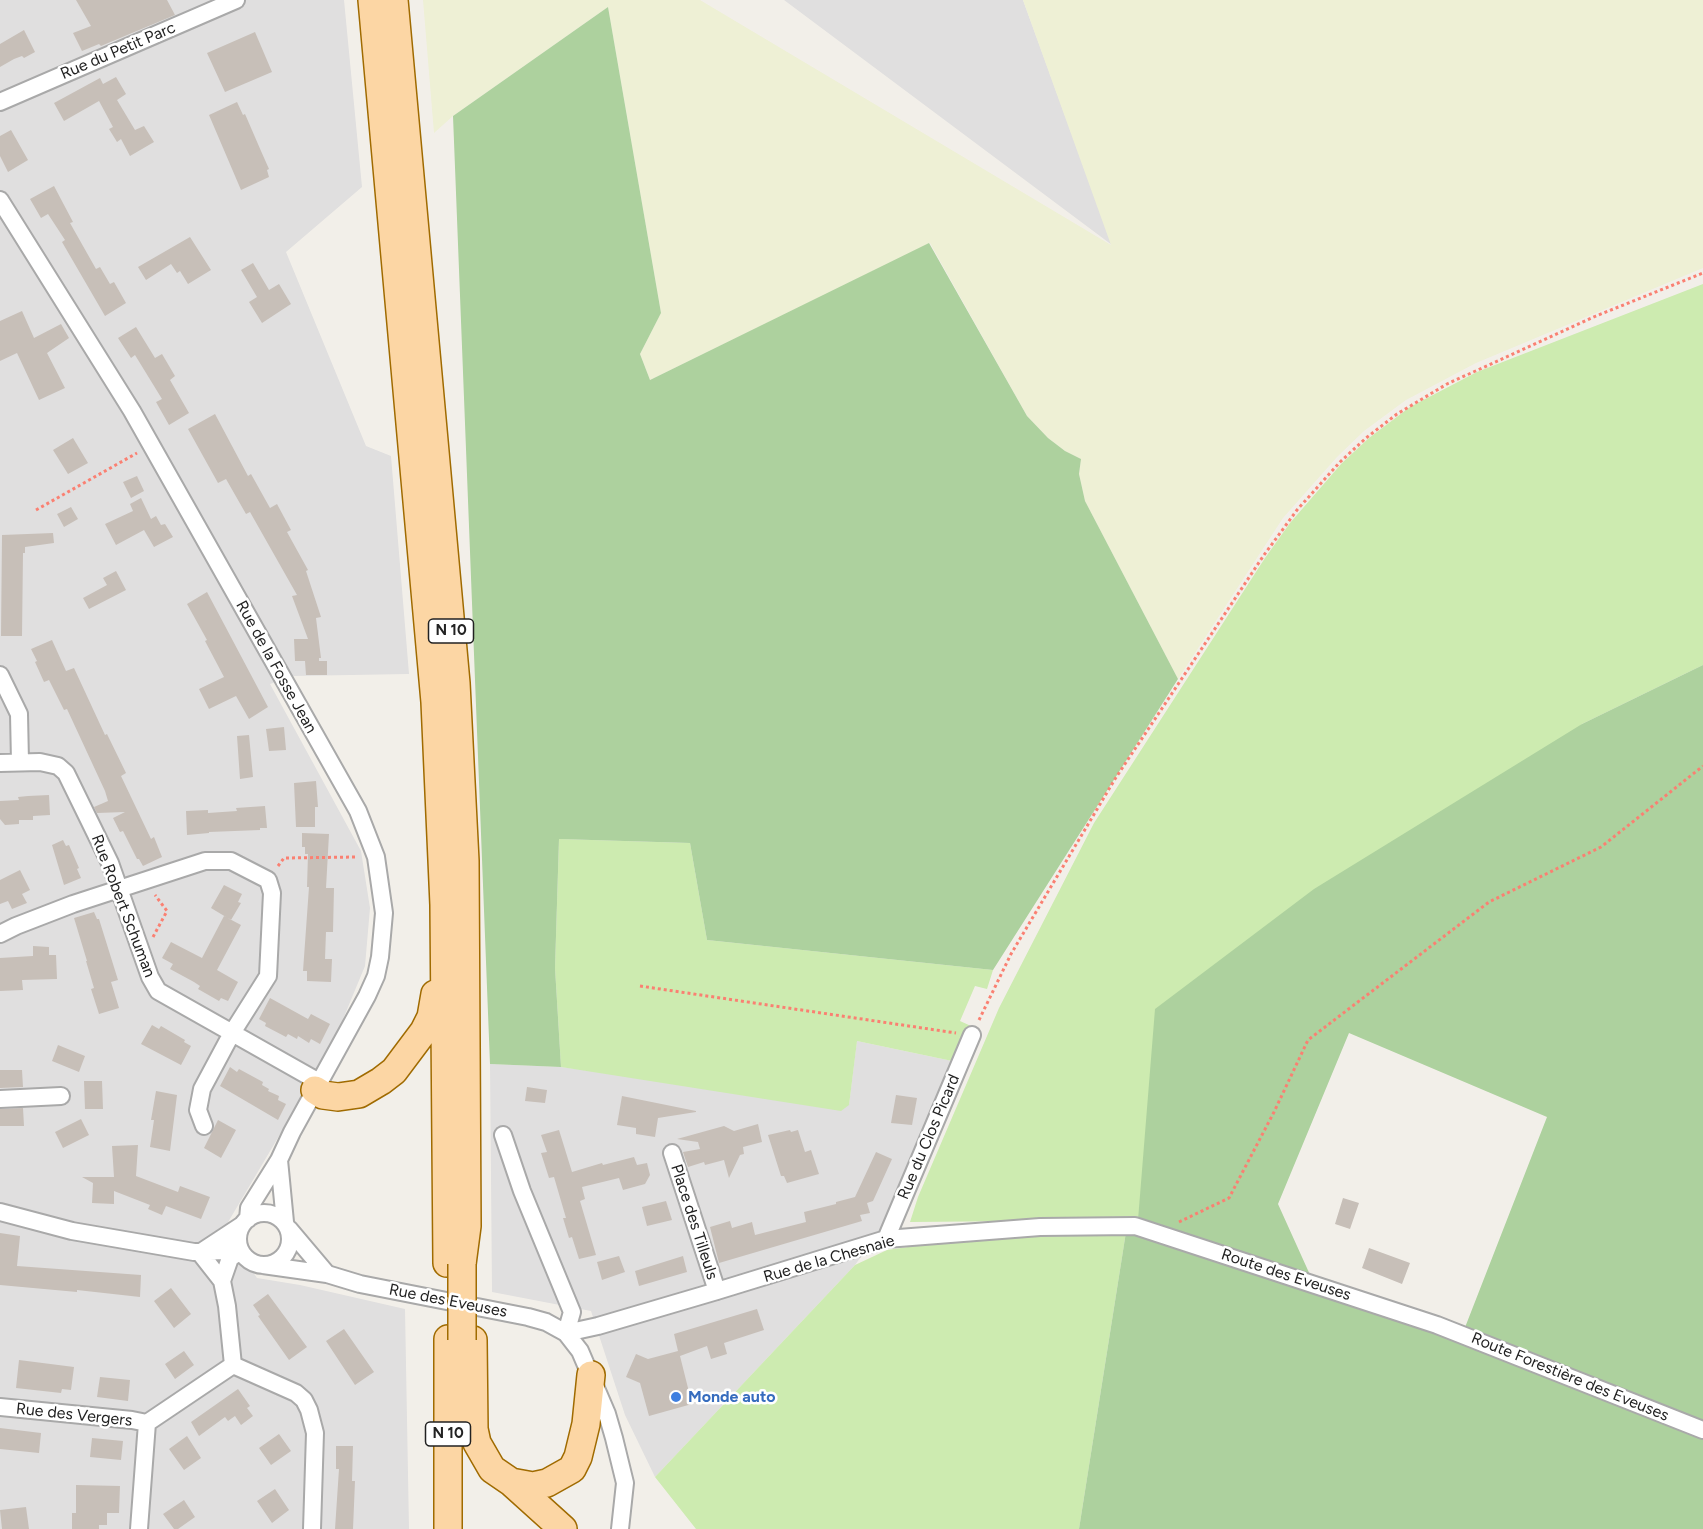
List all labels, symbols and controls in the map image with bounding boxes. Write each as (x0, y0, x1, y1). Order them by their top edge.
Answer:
street label: Rue du Petit Parc (58, 18, 178, 84)
street label: Rue de la Fosse Jean (232, 597, 320, 737)
road number: N 10 (428, 619, 474, 643)
street label: Rue Robert Schuman (87, 832, 159, 980)
street label: Rue du Clos Picard (894, 1071, 964, 1203)
street label: Place des Tilleuls (666, 1162, 722, 1282)
street label: Rue de la Chesnaie (761, 1231, 897, 1287)
street label: Route des Eveuses (1219, 1245, 1353, 1305)
street label: Rue des Eveuses (387, 1280, 509, 1322)
street label: Route Forestière des Eveuses (1468, 1328, 1672, 1426)
place label: Monde auto (688, 1387, 775, 1407)
marker: Monde auto (669, 1390, 683, 1404)
street label: Rue des Vergers (15, 1399, 133, 1431)
road number: N 10 (426, 1422, 470, 1446)

